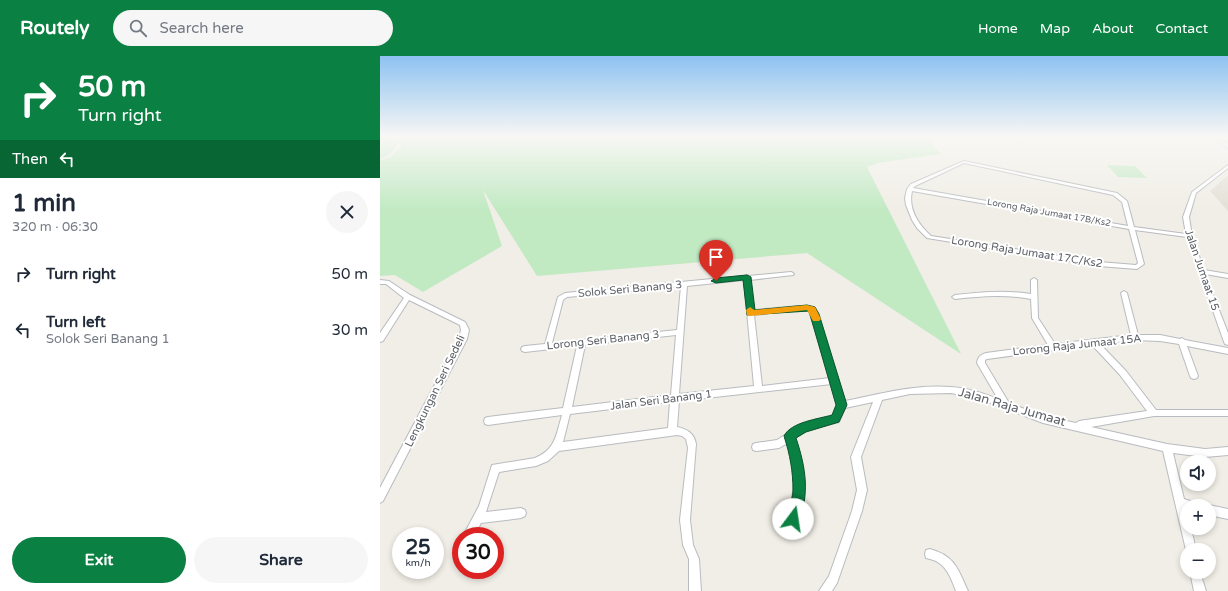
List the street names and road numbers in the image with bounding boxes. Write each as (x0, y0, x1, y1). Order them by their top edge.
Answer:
street label: Lorong Raja Jumaat 17B/Ks2 (986, 197, 1112, 229)
street label: Jalan Jumaat 15 (1182, 228, 1222, 312)
street label: Lorong Raja Jumaat 17C/Ks2 (950, 234, 1104, 270)
street label: Solok Seri Banang 3 (577, 278, 683, 300)
street label: Lorong Seri Banang 3 (546, 328, 660, 352)
street label: Lorong Raja Jumaat 15A (1012, 332, 1142, 358)
street label: Lengkungan Seri Sedeli (402, 333, 468, 449)
street label: Jalan Raja Jumaat (956, 384, 1068, 430)
street label: Jalan Seri Banang 1 (609, 387, 713, 413)

